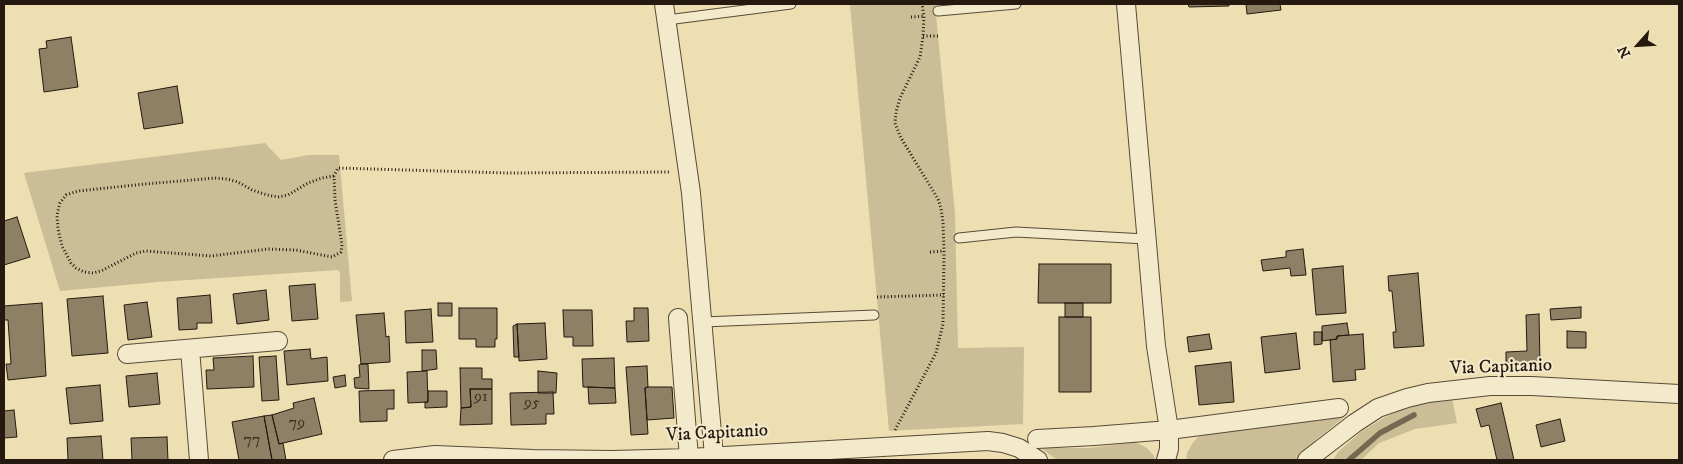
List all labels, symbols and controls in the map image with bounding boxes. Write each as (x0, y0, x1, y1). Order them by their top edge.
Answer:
north arrow (1613, 20, 1663, 70)
text: N (1614, 42, 1635, 61)
street label: Via Capitanio (1450, 355, 1552, 381)
house number: 91 (474, 388, 488, 408)
house number: 95 (524, 394, 540, 414)
house number: 79 (289, 414, 305, 434)
street label: Via Capitanio (665, 420, 769, 448)
house number: 77 (244, 431, 260, 451)

